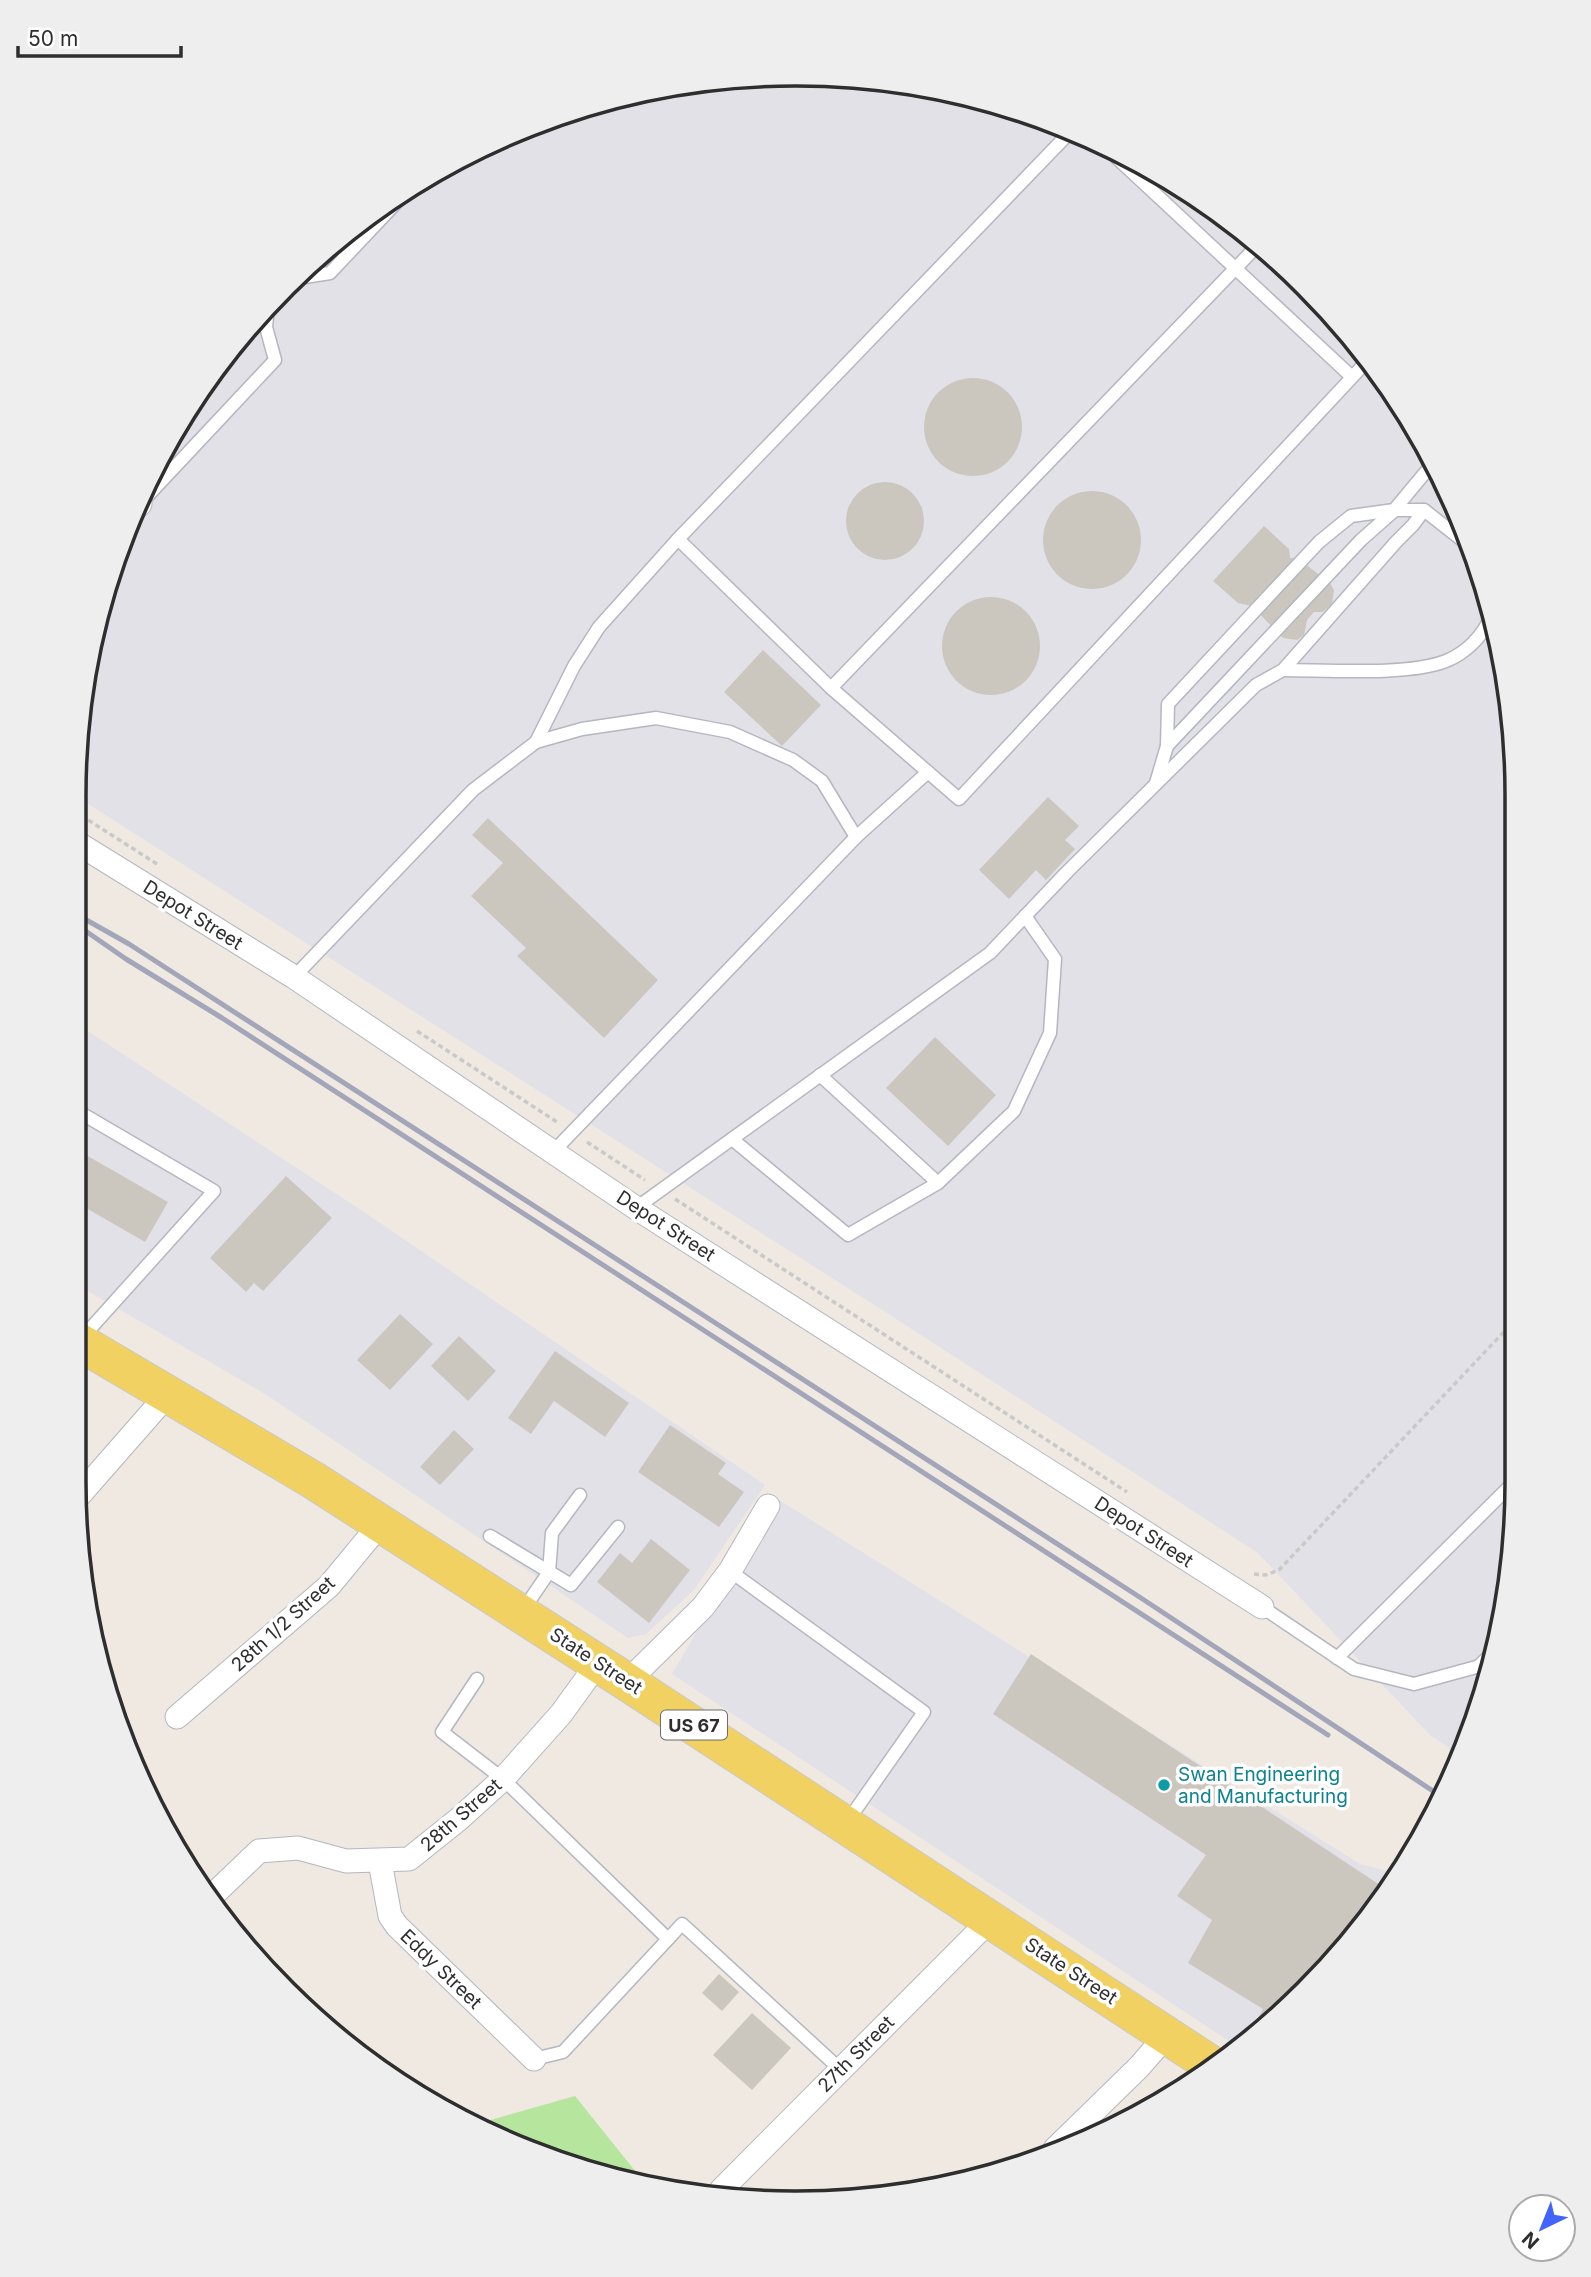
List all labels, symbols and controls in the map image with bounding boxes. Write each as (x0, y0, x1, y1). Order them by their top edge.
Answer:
scale bar (18, 14, 180, 58)
text: 50 m (28, 26, 78, 51)
street label: Depot Street (139, 875, 247, 955)
street label: Depot Street (612, 1186, 720, 1266)
street label: Depot Street (1090, 1492, 1198, 1572)
street label: 28th 1/2 Street (227, 1572, 339, 1676)
street label: State Street (546, 1623, 646, 1699)
road number: US 67 (661, 1710, 727, 1740)
place label: Swan Engineering and Manufacturing (1178, 1763, 1348, 1808)
street label: 28th Street (416, 1774, 506, 1856)
marker: Swan Engineering and Manufacturing (1156, 1777, 1172, 1793)
street label: Eddy Street (395, 1924, 487, 2014)
street label: State Street (1021, 1933, 1121, 2009)
street label: 27th Street (813, 2011, 899, 2097)
north arrow (1507, 2193, 1577, 2263)
text: N (1518, 2227, 1544, 2253)

